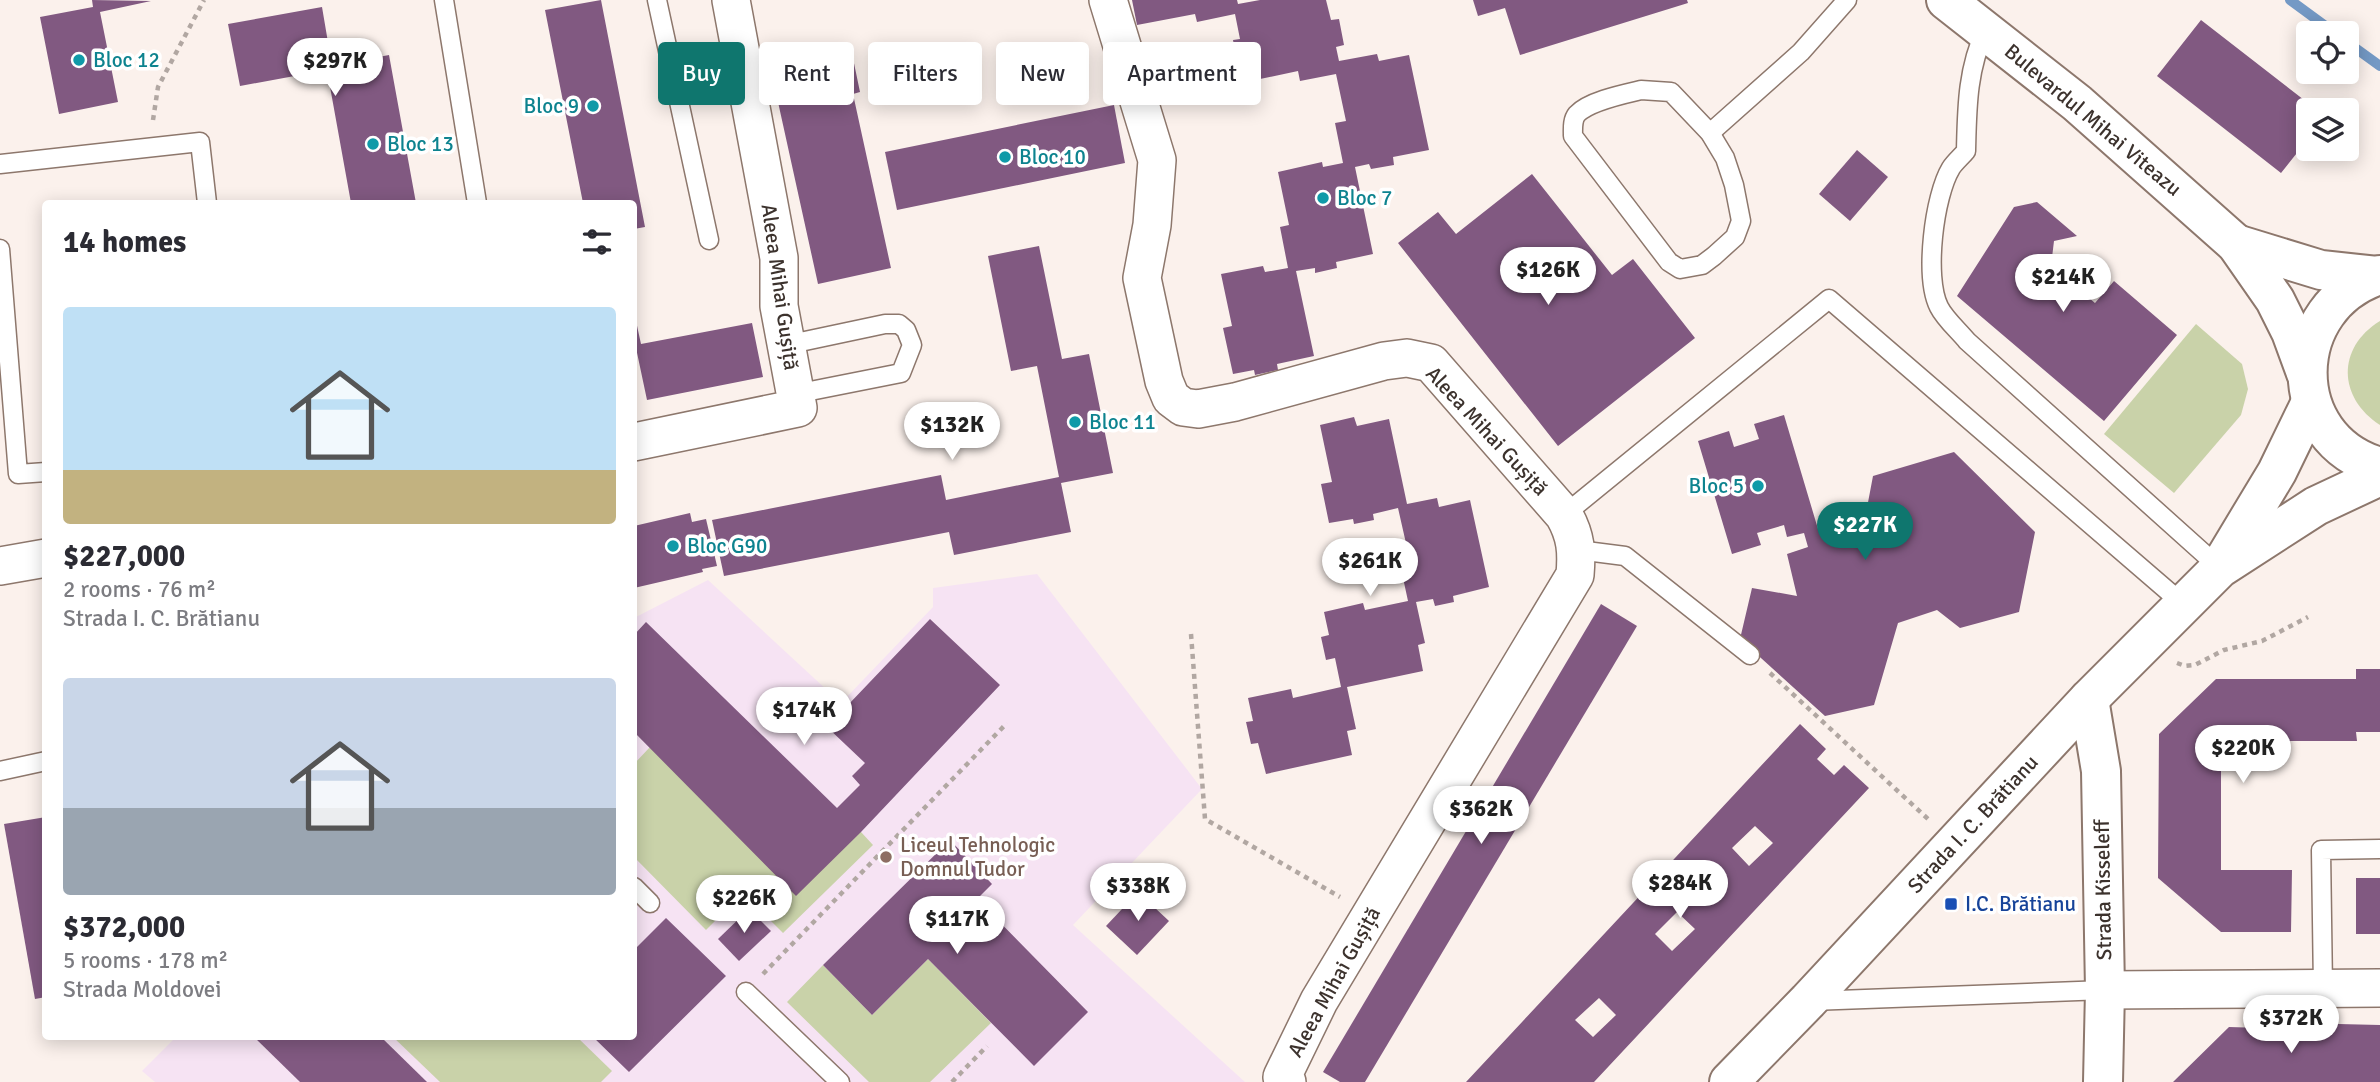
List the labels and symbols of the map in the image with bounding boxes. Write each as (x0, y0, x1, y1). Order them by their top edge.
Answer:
pin: $297K (286, 38, 384, 98)
street label: Bulevardul Mihai Viteazu (1999, 38, 2187, 202)
place label: Bloc 12 (93, 47, 160, 73)
marker: Bloc 12 (71, 52, 87, 68)
place label: Bloc 9 (524, 93, 579, 119)
marker: Bloc 9 (585, 98, 601, 114)
place label: Bloc 13 (387, 131, 454, 157)
marker: Bloc 13 (365, 136, 381, 152)
place label: Bloc 10 (1019, 144, 1086, 170)
marker: Bloc 10 (997, 149, 1013, 165)
place label: Bloc 7 (1337, 185, 1392, 211)
marker: Bloc 7 (1315, 190, 1331, 206)
street label: Aleea Mihai Gușiță (755, 202, 805, 372)
pin: $126K (1499, 247, 1597, 307)
pin: $214K (2014, 254, 2112, 314)
street label: Aleea Mihai Gușiță (1420, 361, 1554, 501)
pin: $132K (903, 402, 1001, 462)
place label: Bloc 11 (1089, 409, 1156, 435)
marker: Bloc 11 (1067, 414, 1083, 430)
place label: Bloc 5 (1689, 473, 1744, 499)
marker: Bloc 5 (1750, 478, 1766, 494)
pin: $227K (1816, 503, 1914, 562)
place label: Bloc G90 (687, 533, 767, 559)
marker: Bloc G90 (665, 538, 681, 554)
pin: $261K (1321, 538, 1419, 598)
pin: $174K (755, 688, 853, 747)
pin: $220K (2194, 726, 2292, 785)
street label: Strada I. C. Brătianu (1902, 749, 2044, 899)
pin: $362K (1432, 786, 1530, 846)
street label: Strada Kisseleff (2089, 818, 2117, 960)
place label: Liceul Tehnologic Domnul Tudor (900, 832, 1055, 882)
marker: Liceul Tehnologic Domnul Tudor (878, 849, 894, 865)
pin: $284K (1631, 860, 1729, 920)
pin: $338K (1089, 864, 1187, 923)
pin: $226K (695, 876, 793, 935)
place label: I.C. Brătianu (1965, 891, 2076, 917)
marker: I.C. Brătianu (1943, 896, 1959, 912)
pin: $117K (908, 897, 1006, 956)
street label: Aleea Mihai Gușiță (1282, 902, 1386, 1062)
pin: $372K (2242, 996, 2340, 1055)

